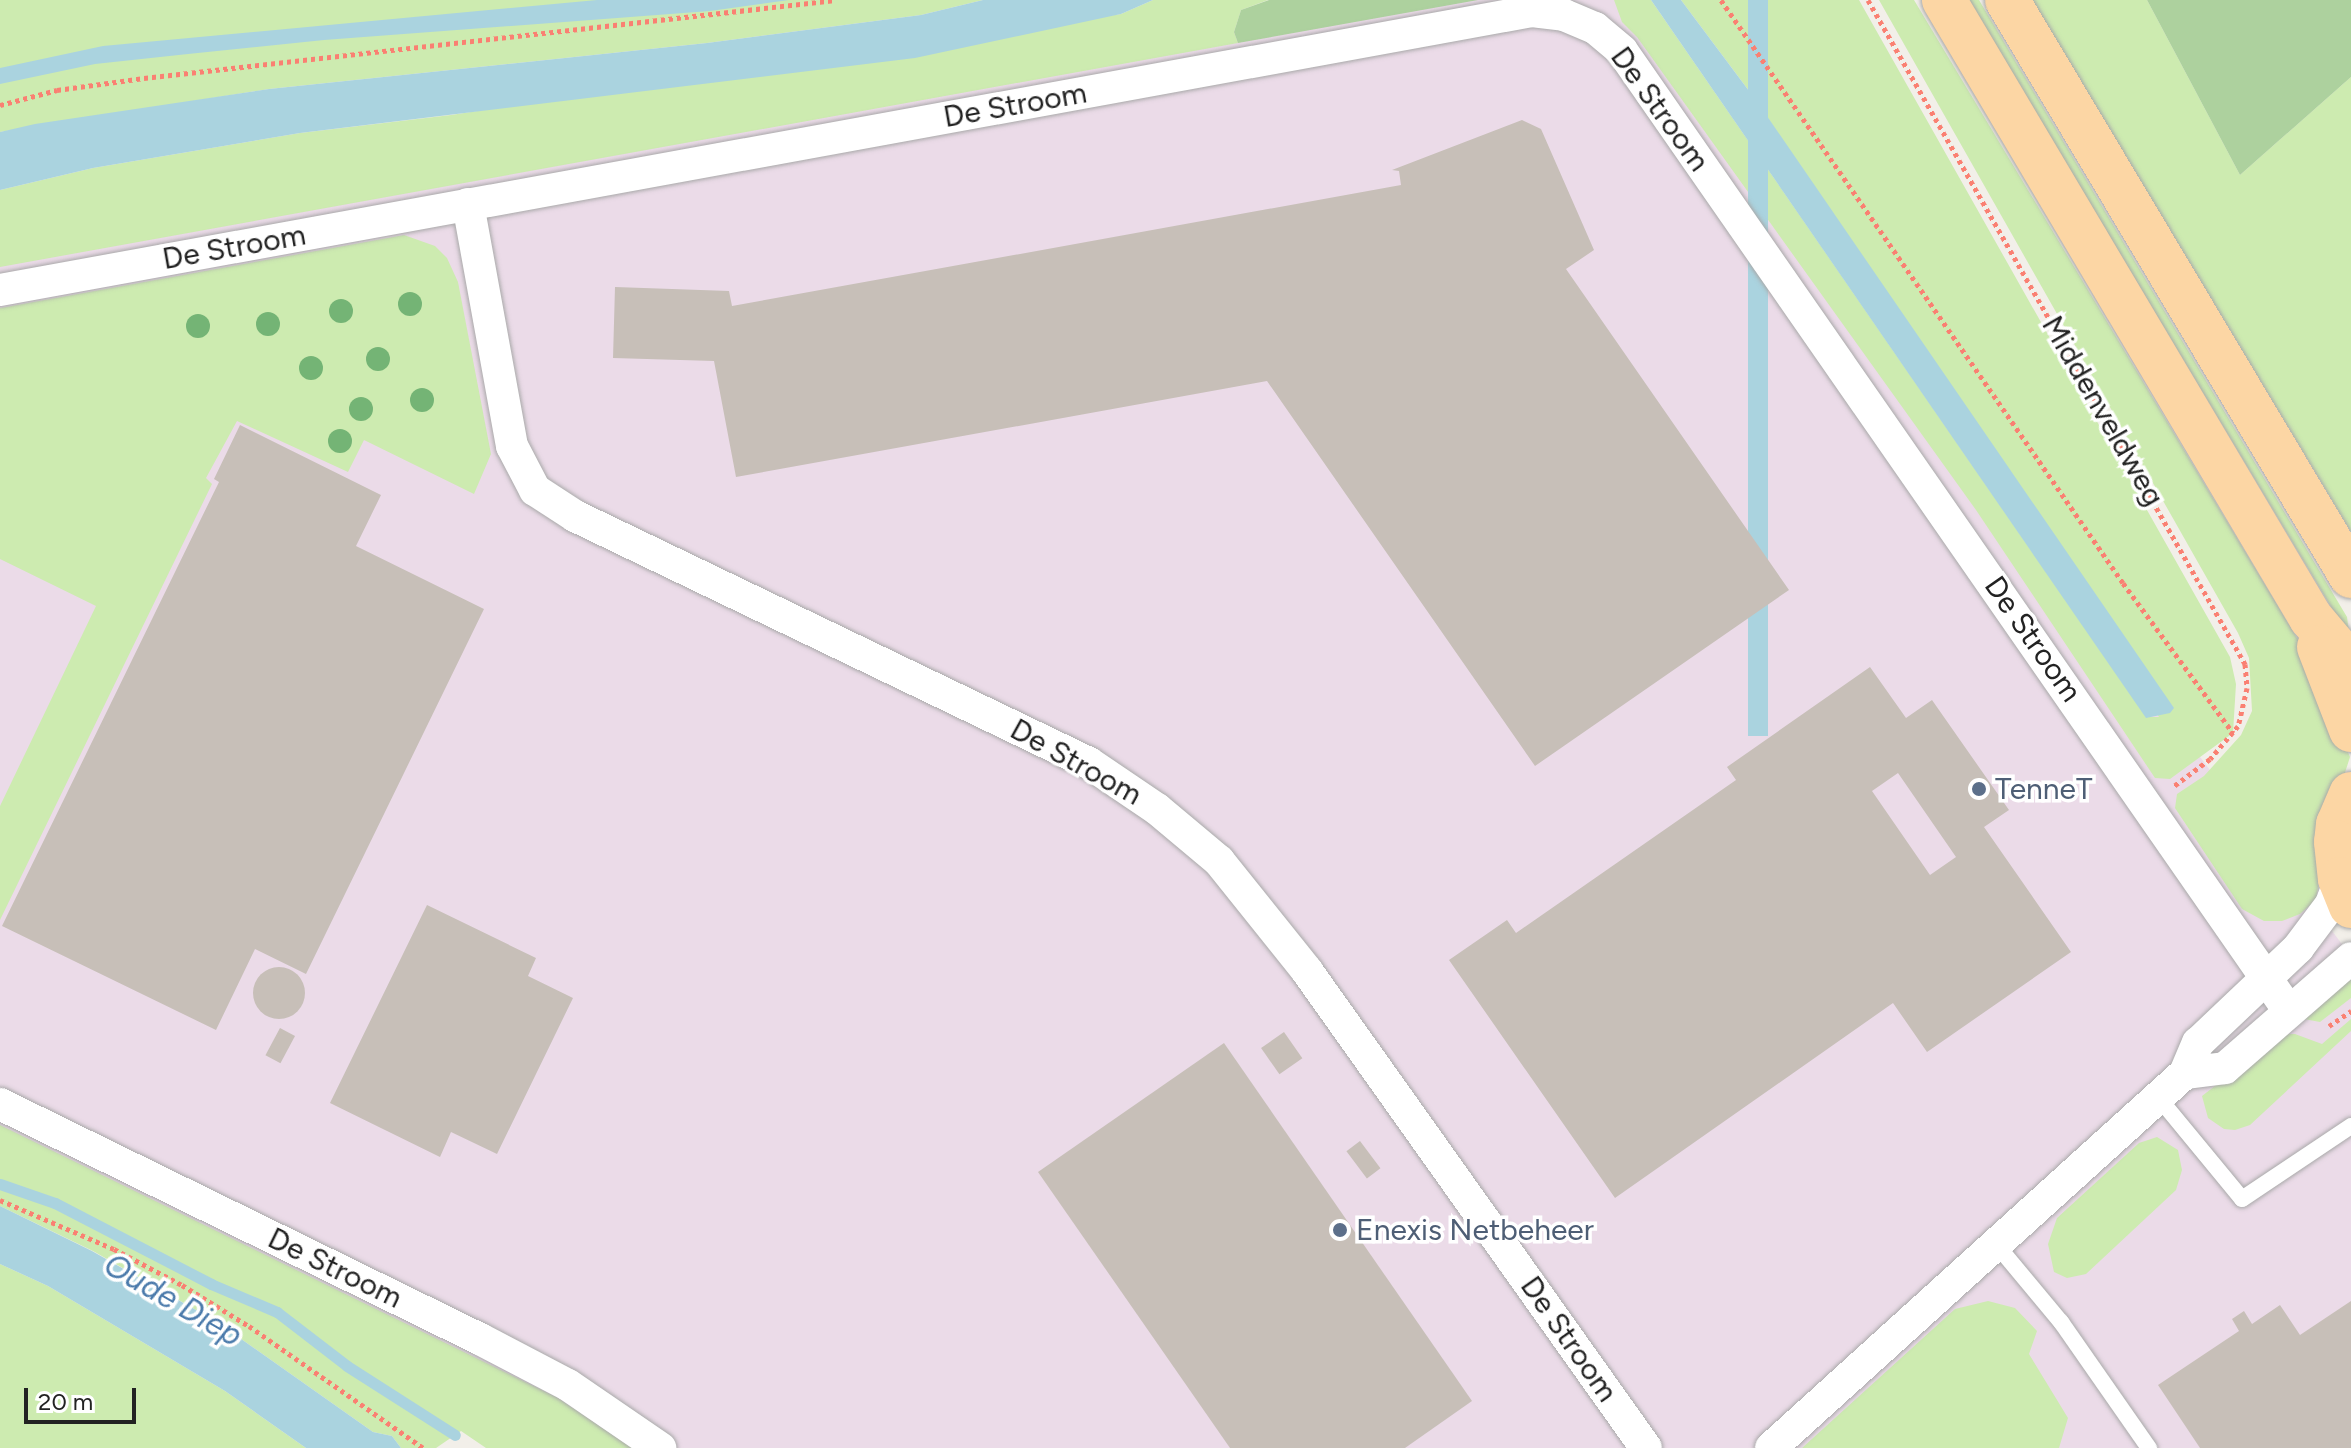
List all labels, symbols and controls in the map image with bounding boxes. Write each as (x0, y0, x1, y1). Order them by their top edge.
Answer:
street label: De Stroom (1603, 40, 1717, 178)
street label: De Stroom (941, 75, 1089, 135)
street label: De Stroom (160, 217, 308, 277)
street label: Middenveldweg (2034, 310, 2172, 512)
street label: De Stroom (1977, 569, 2089, 709)
street label: De Stroom (1004, 711, 1148, 813)
place label: TenneT (1995, 771, 2093, 807)
marker: TenneT (1970, 780, 1988, 798)
place label: Enexis Netbeheer (1356, 1212, 1594, 1248)
street label: De Stroom (262, 1220, 408, 1316)
marker: Enexis Netbeheer (1331, 1221, 1349, 1239)
water label: Oude Diep (97, 1245, 249, 1355)
street label: De Stroom (1513, 1269, 1625, 1409)
scale bar (28, 1372, 140, 1422)
text: 20 m (38, 1387, 93, 1416)

